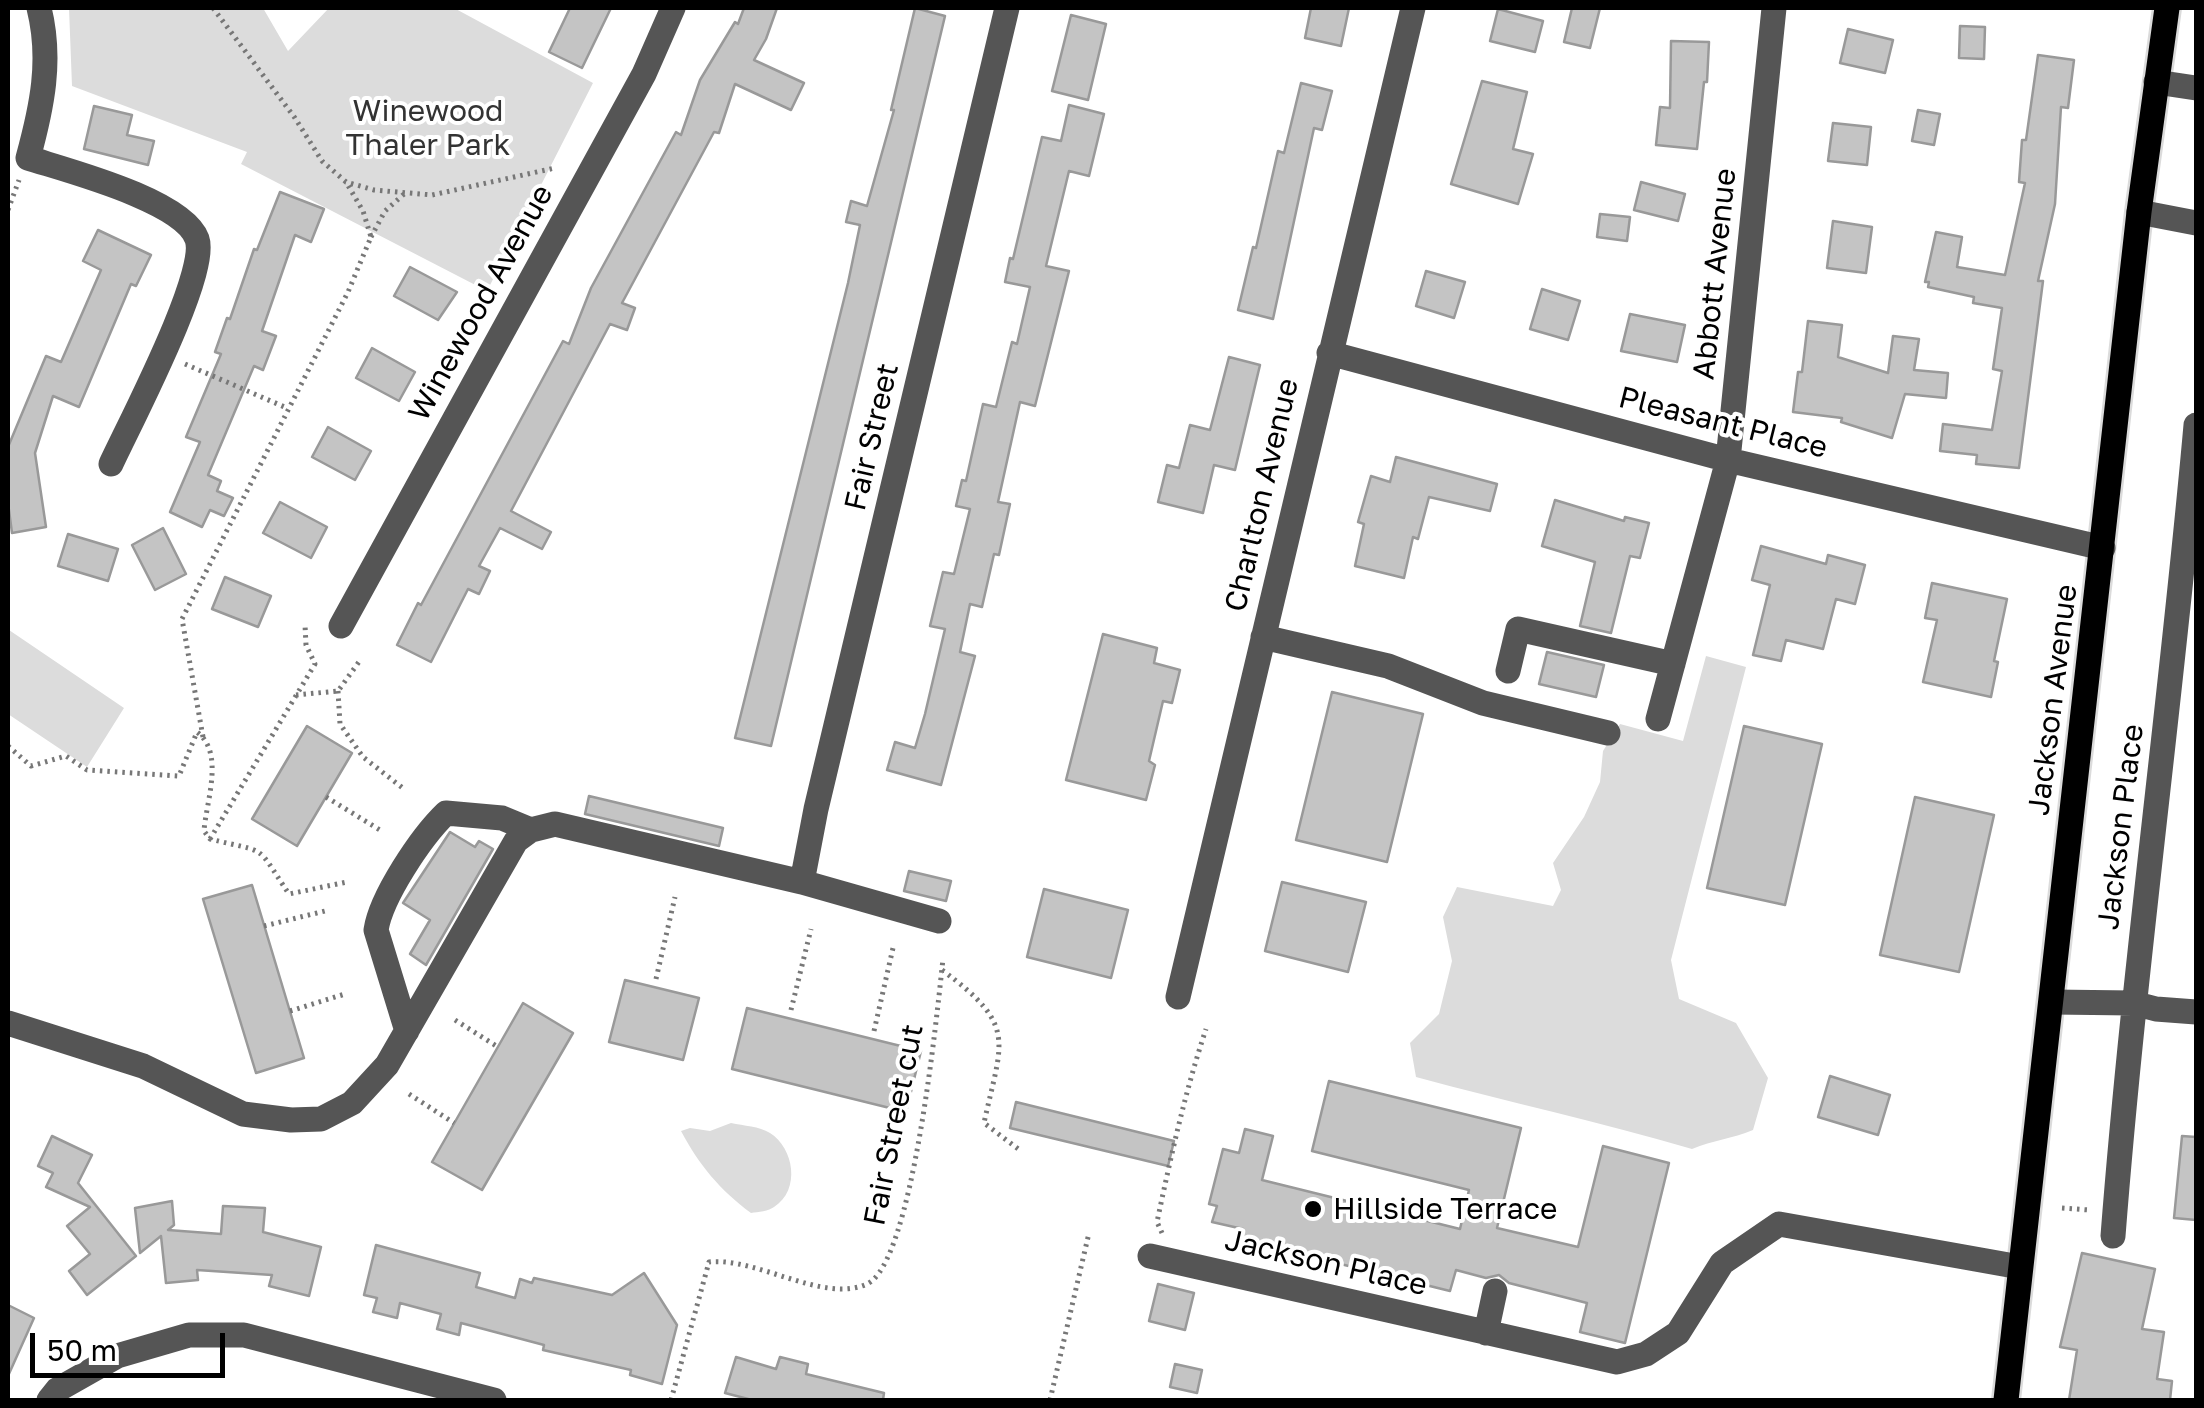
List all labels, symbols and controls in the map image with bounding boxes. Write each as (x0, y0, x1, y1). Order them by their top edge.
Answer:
park label: Winewood Thaler Park (346, 93, 510, 164)
street label: Abbott Avenue (1686, 167, 1744, 381)
street label: Winewood Avenue (401, 179, 561, 427)
street label: Fair Street (838, 360, 906, 514)
street label: Charlton Avenue (1218, 375, 1306, 615)
street label: Pleasant Place (1615, 380, 1831, 466)
street label: Jackson Avenue (2021, 582, 2085, 818)
street label: Jackson Place (2091, 722, 2151, 932)
street label: Fair Street cut (857, 1021, 931, 1229)
place label: Hillside Terrace (1333, 1191, 1557, 1227)
marker: Hillside Terrace (1302, 1198, 1324, 1220)
street label: Jackson Place (1221, 1222, 1431, 1304)
scale bar (35, 1313, 230, 1375)
text: 50 m (47, 1332, 117, 1368)

